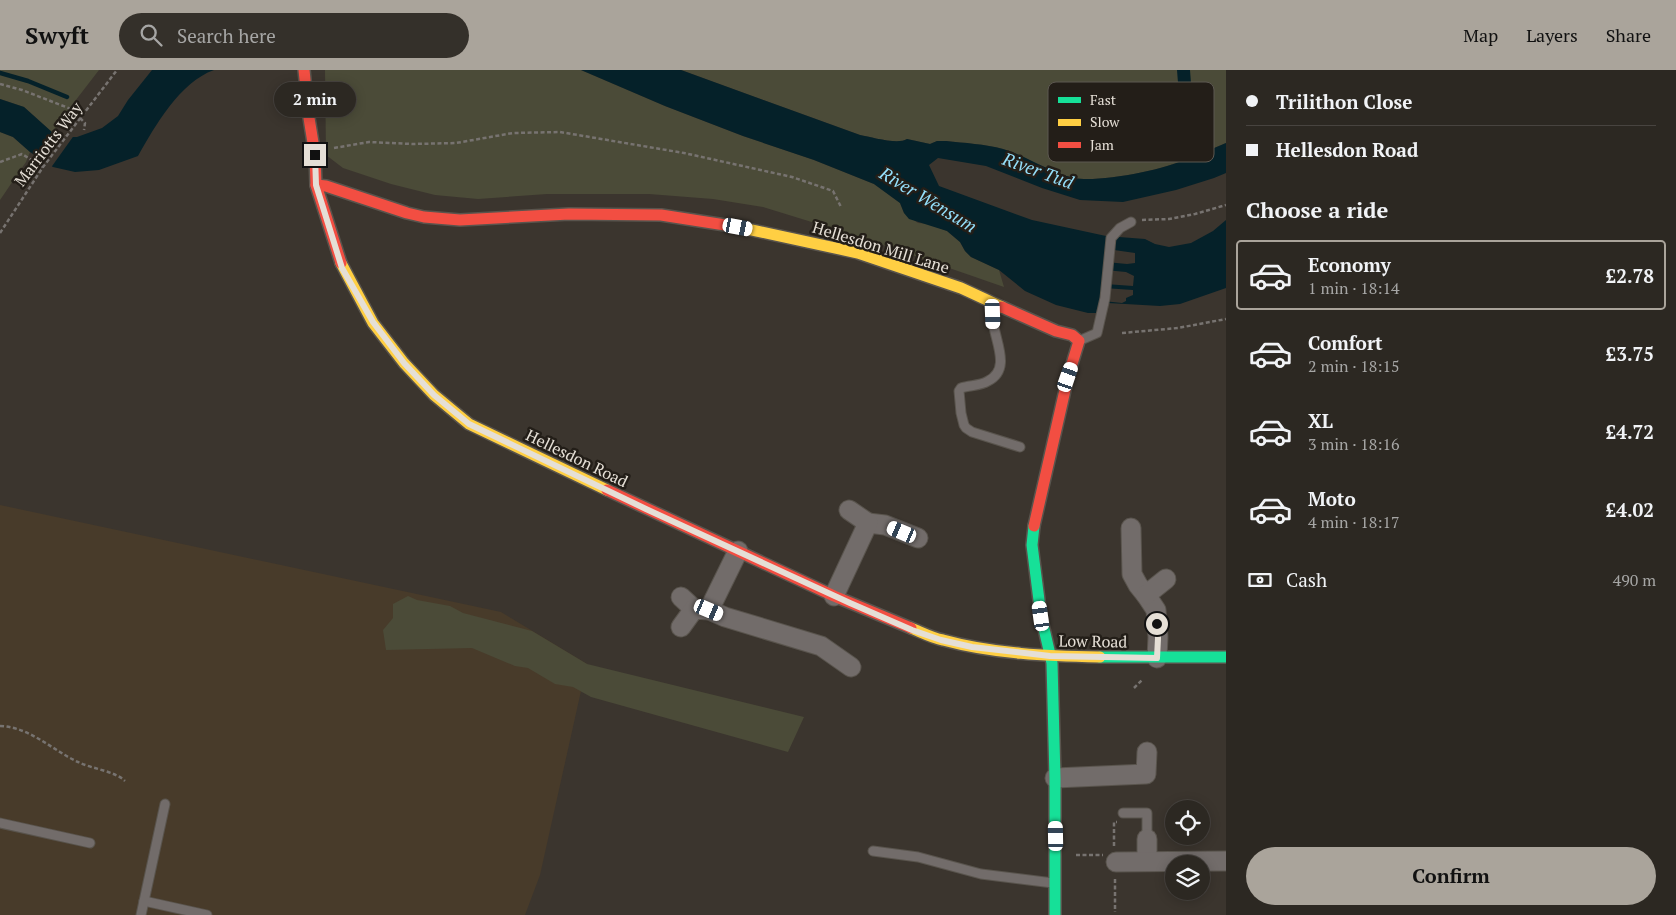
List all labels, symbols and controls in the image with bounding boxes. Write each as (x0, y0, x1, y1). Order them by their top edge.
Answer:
search box (119, 13, 469, 58)
text: Swyft (25, 19, 89, 51)
icon: search (137, 21, 165, 49)
text: Search here (177, 23, 276, 48)
text: Map (1463, 23, 1498, 47)
text: Layers (1526, 23, 1578, 47)
text: Share (1606, 23, 1651, 47)
callout: 2 min (274, 82, 356, 118)
legend (1048, 82, 1214, 162)
text: 2 min (293, 88, 337, 110)
text: Trilithon Close (1276, 89, 1412, 114)
text: Fast (1090, 90, 1117, 109)
street label: Marriotts Way (9, 97, 88, 191)
text: Slow (1090, 112, 1120, 131)
text: Jam (1090, 135, 1114, 154)
text: Hellesdon Road (1276, 137, 1418, 162)
route end (304, 144, 326, 166)
water label: River Tud (999, 146, 1077, 194)
water label: River Wensum (875, 160, 982, 238)
text: Choose a ride (1246, 195, 1388, 224)
street label: Hellesdon Mill Lane (810, 216, 952, 278)
car (721, 217, 754, 237)
text: Economy (1308, 252, 1391, 277)
icon: car (1248, 253, 1293, 298)
text: £2.78 (1605, 263, 1654, 288)
text: 1 min · 18:14 (1308, 277, 1400, 299)
car (984, 299, 1001, 329)
text: Comfort (1308, 330, 1383, 355)
icon: car (1248, 331, 1293, 376)
text: £3.75 (1605, 341, 1654, 366)
text: 2 min · 18:15 (1308, 355, 1400, 377)
car (1056, 360, 1079, 394)
text: XL (1308, 408, 1333, 433)
icon: car (1248, 409, 1293, 454)
text: £4.72 (1605, 419, 1654, 444)
street label: Hellesdon Road (522, 424, 632, 492)
text: 3 min · 18:16 (1308, 433, 1400, 455)
text: Moto (1308, 486, 1356, 511)
icon: car (1248, 487, 1293, 532)
text: £4.02 (1605, 497, 1654, 522)
text: 4 min · 18:17 (1308, 511, 1400, 533)
car (885, 519, 918, 545)
icon: cash (1246, 566, 1274, 594)
text: Cash (1286, 567, 1327, 592)
text: 490 m (1613, 569, 1656, 591)
car (692, 597, 725, 623)
car (1031, 600, 1050, 632)
route start (1146, 613, 1168, 635)
street label: Low Road (1058, 629, 1128, 653)
map controls (1165, 800, 1210, 900)
button: locate (1165, 800, 1210, 845)
car (1048, 821, 1063, 851)
button: Confirm (1246, 847, 1656, 905)
button: layers (1165, 855, 1210, 900)

